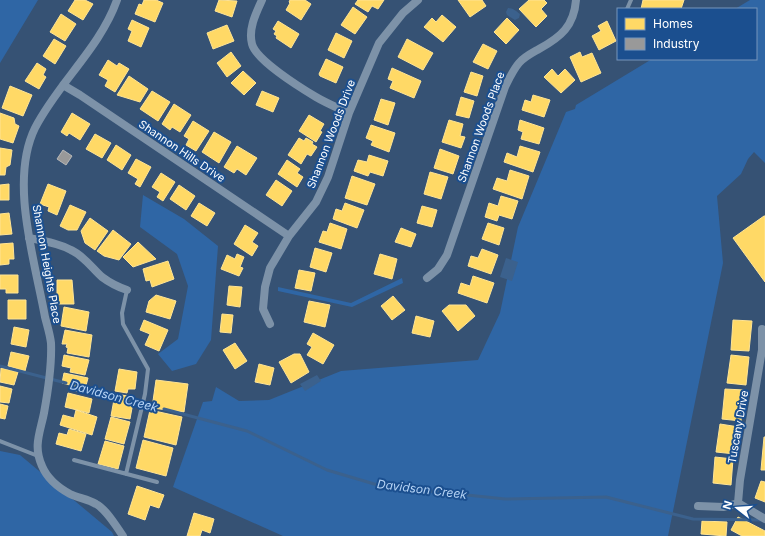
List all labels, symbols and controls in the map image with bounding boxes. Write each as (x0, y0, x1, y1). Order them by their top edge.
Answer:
legend (617, 8, 757, 60)
text: Homes (653, 16, 693, 31)
text: Industry (653, 36, 700, 51)
street label: Shannon Woods Place (454, 70, 508, 184)
street label: Shannon Woods Drive (304, 78, 358, 190)
street label: Shannon Hills Drive (136, 117, 228, 185)
street label: Shannon Heights Place (30, 204, 64, 324)
water label: Davidson Creek (68, 377, 160, 415)
street label: Tuscany Drive (725, 389, 751, 465)
water label: Davidson Creek (376, 476, 468, 502)
north arrow (717, 488, 757, 528)
text: N (720, 499, 735, 511)

